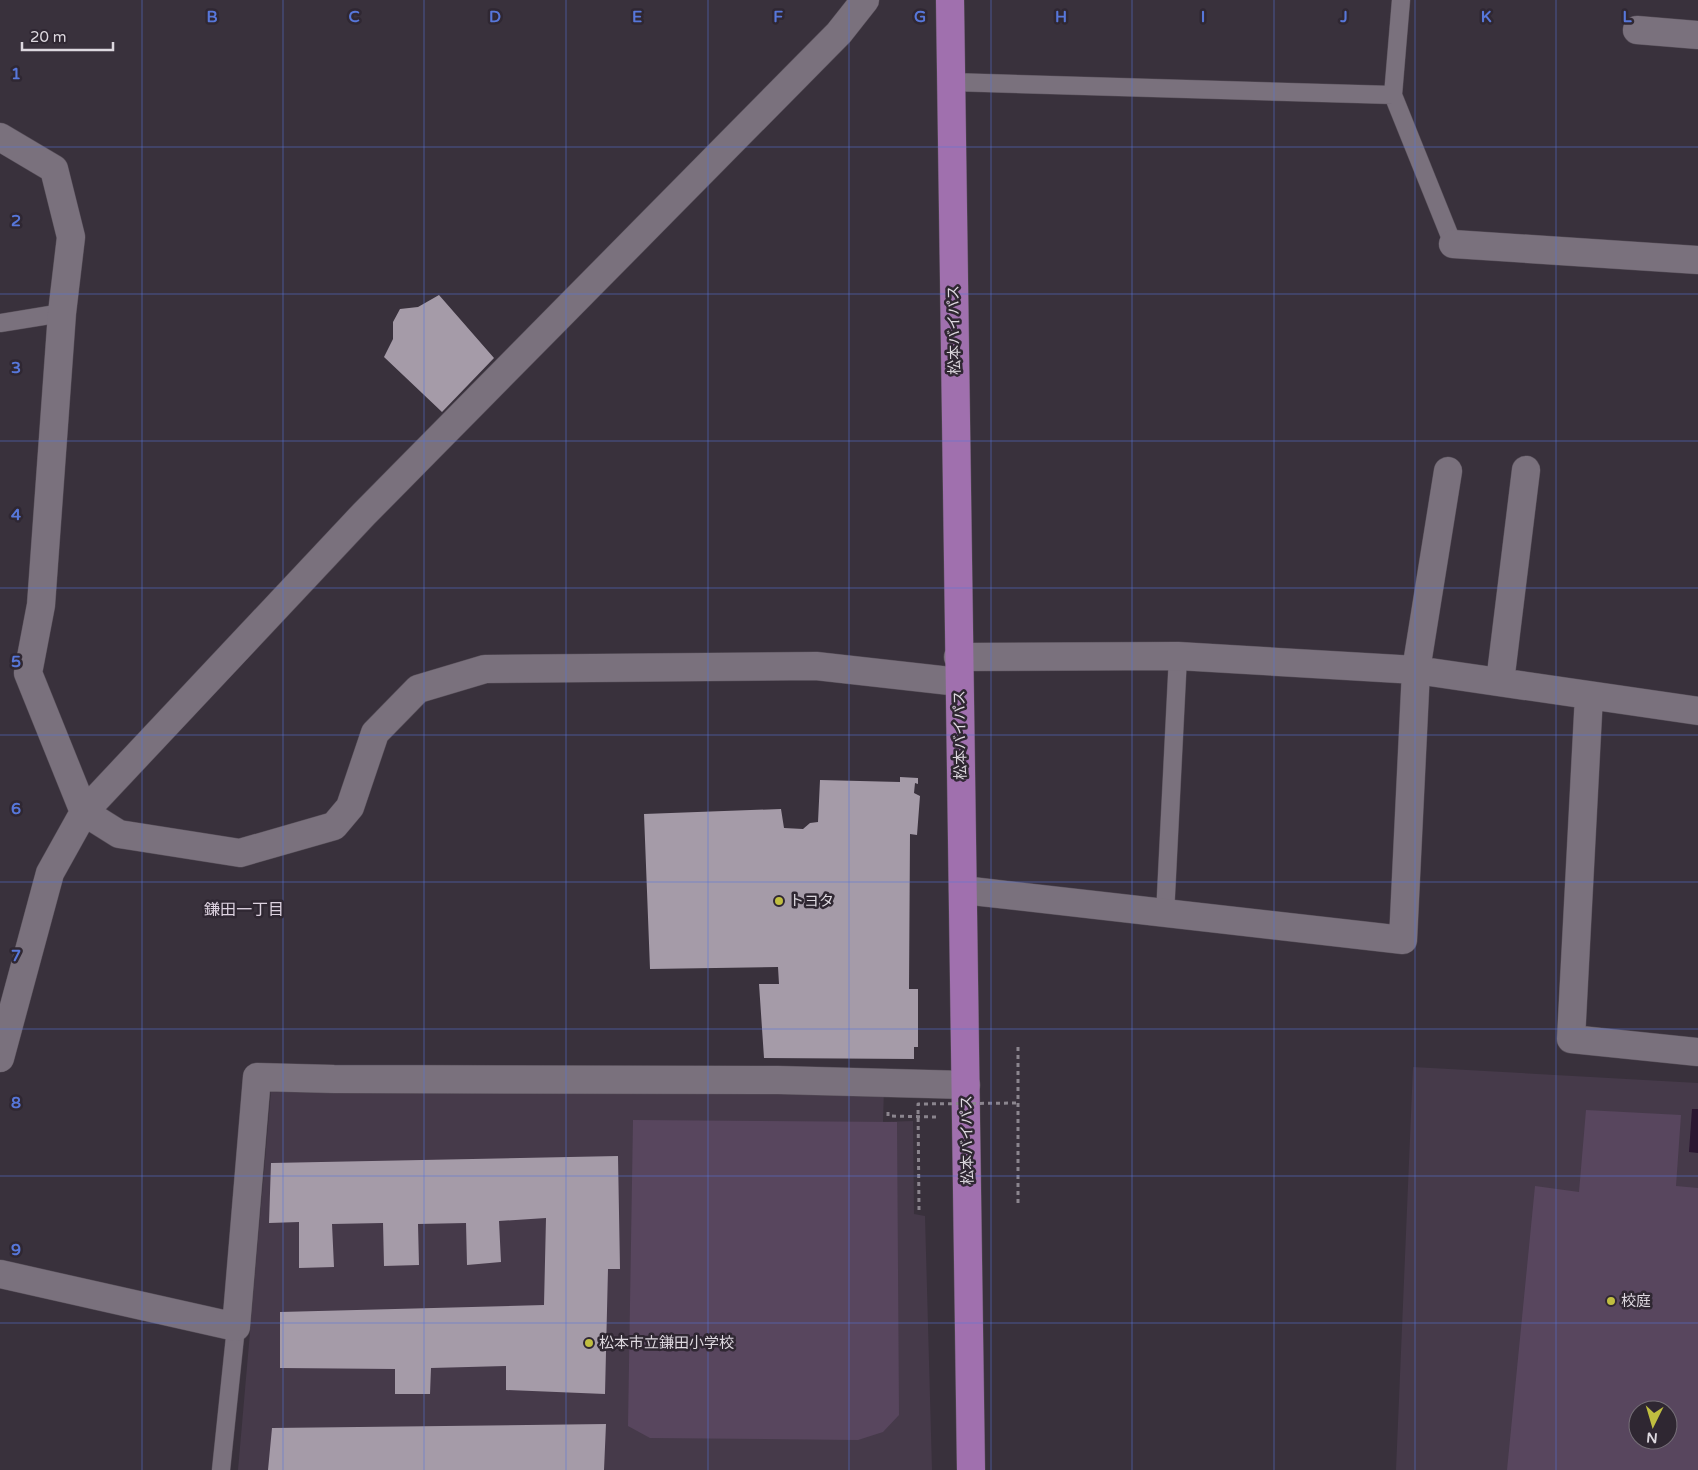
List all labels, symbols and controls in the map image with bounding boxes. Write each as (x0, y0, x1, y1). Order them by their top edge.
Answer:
text: B (206, 7, 218, 27)
text: C (348, 7, 360, 27)
text: D (489, 7, 501, 27)
text: E (632, 7, 642, 27)
text: F (773, 7, 783, 27)
text: G (914, 7, 926, 27)
text: H (1055, 7, 1067, 27)
text: I (1201, 7, 1205, 27)
text: J (1339, 7, 1348, 27)
text: K (1481, 7, 1492, 27)
text: L (1622, 7, 1632, 27)
scale bar (22, 20, 114, 52)
text: 20 m (30, 28, 67, 46)
text: 1 (11, 64, 21, 84)
text: 2 (11, 211, 21, 231)
street label: 松本バイパス (944, 285, 964, 375)
text: 3 (11, 358, 21, 378)
text: 4 (11, 505, 21, 525)
text: 5 (11, 652, 21, 672)
street label: 松本バイパス (950, 690, 970, 780)
text: 6 (11, 799, 21, 819)
place label: トヨタ (789, 892, 834, 910)
marker: トヨタ (773, 895, 785, 907)
district label: 鎌田一丁目 (204, 900, 284, 920)
text: 7 (11, 946, 21, 966)
text: 8 (11, 1093, 21, 1113)
street label: 松本バイパス (957, 1095, 977, 1185)
text: 9 (11, 1240, 21, 1260)
place label: 校庭 (1621, 1292, 1651, 1310)
marker: 校庭 (1605, 1295, 1617, 1307)
place label: 松本市立鎌田小学校 (599, 1334, 734, 1352)
marker: 松本市立鎌田小学校 (583, 1337, 595, 1349)
north arrow (1628, 1400, 1678, 1450)
text: N (1646, 1428, 1658, 1446)

